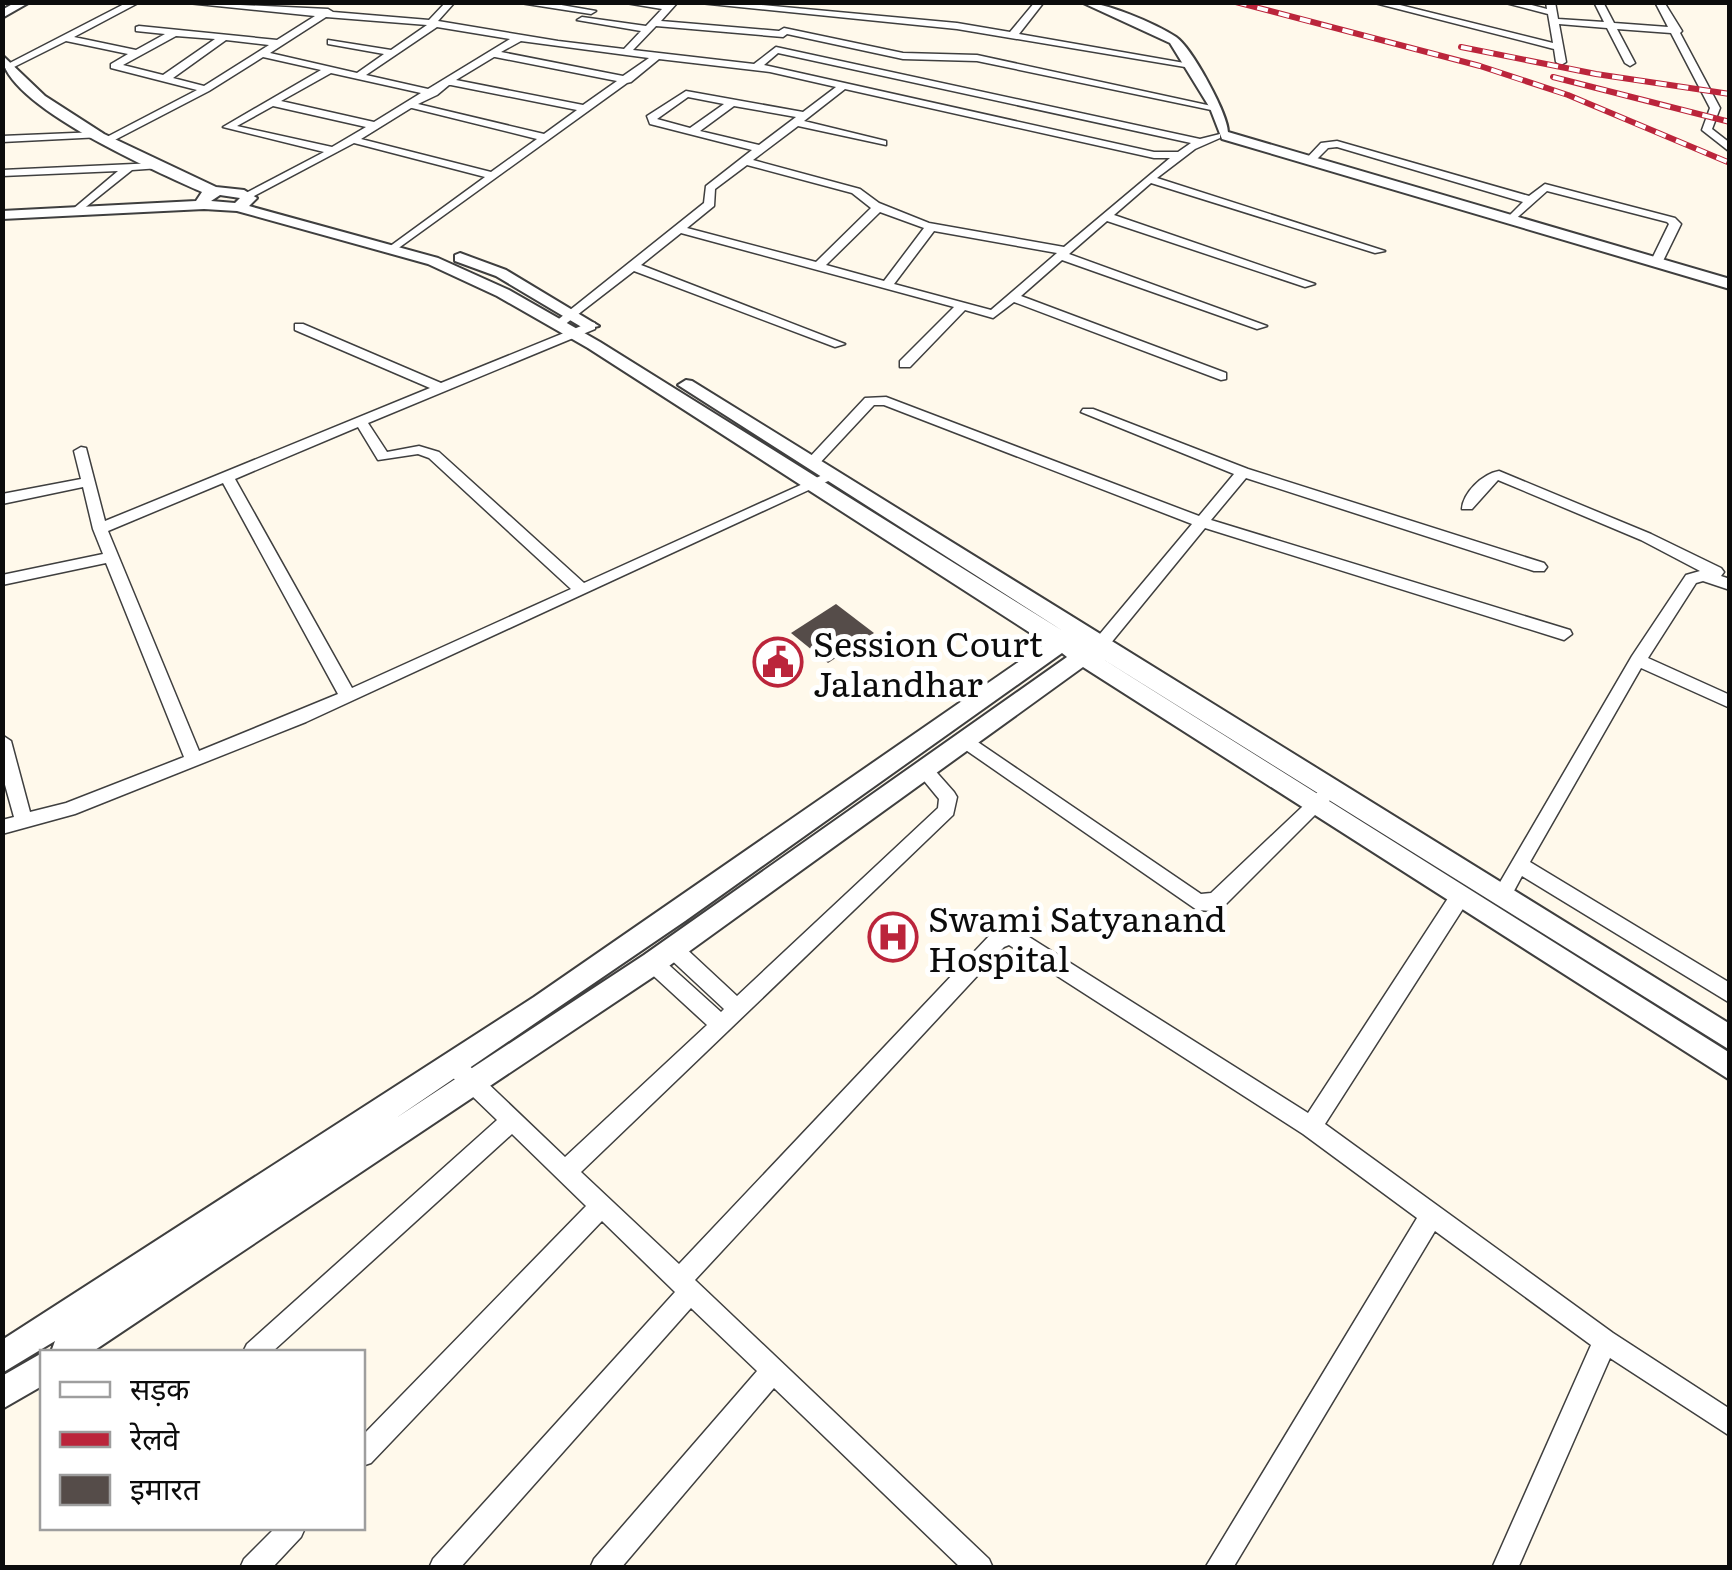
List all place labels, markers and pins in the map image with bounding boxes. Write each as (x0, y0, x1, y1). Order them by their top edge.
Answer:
place label: Session Court Jalandhar (813, 616, 1043, 708)
public building icon: Session Court Jalandhar (752, 636, 804, 688)
place label: Swami Satyanand Hospital (928, 891, 1226, 983)
hospital icon: Swami Satyanand Hospital (867, 911, 919, 963)

